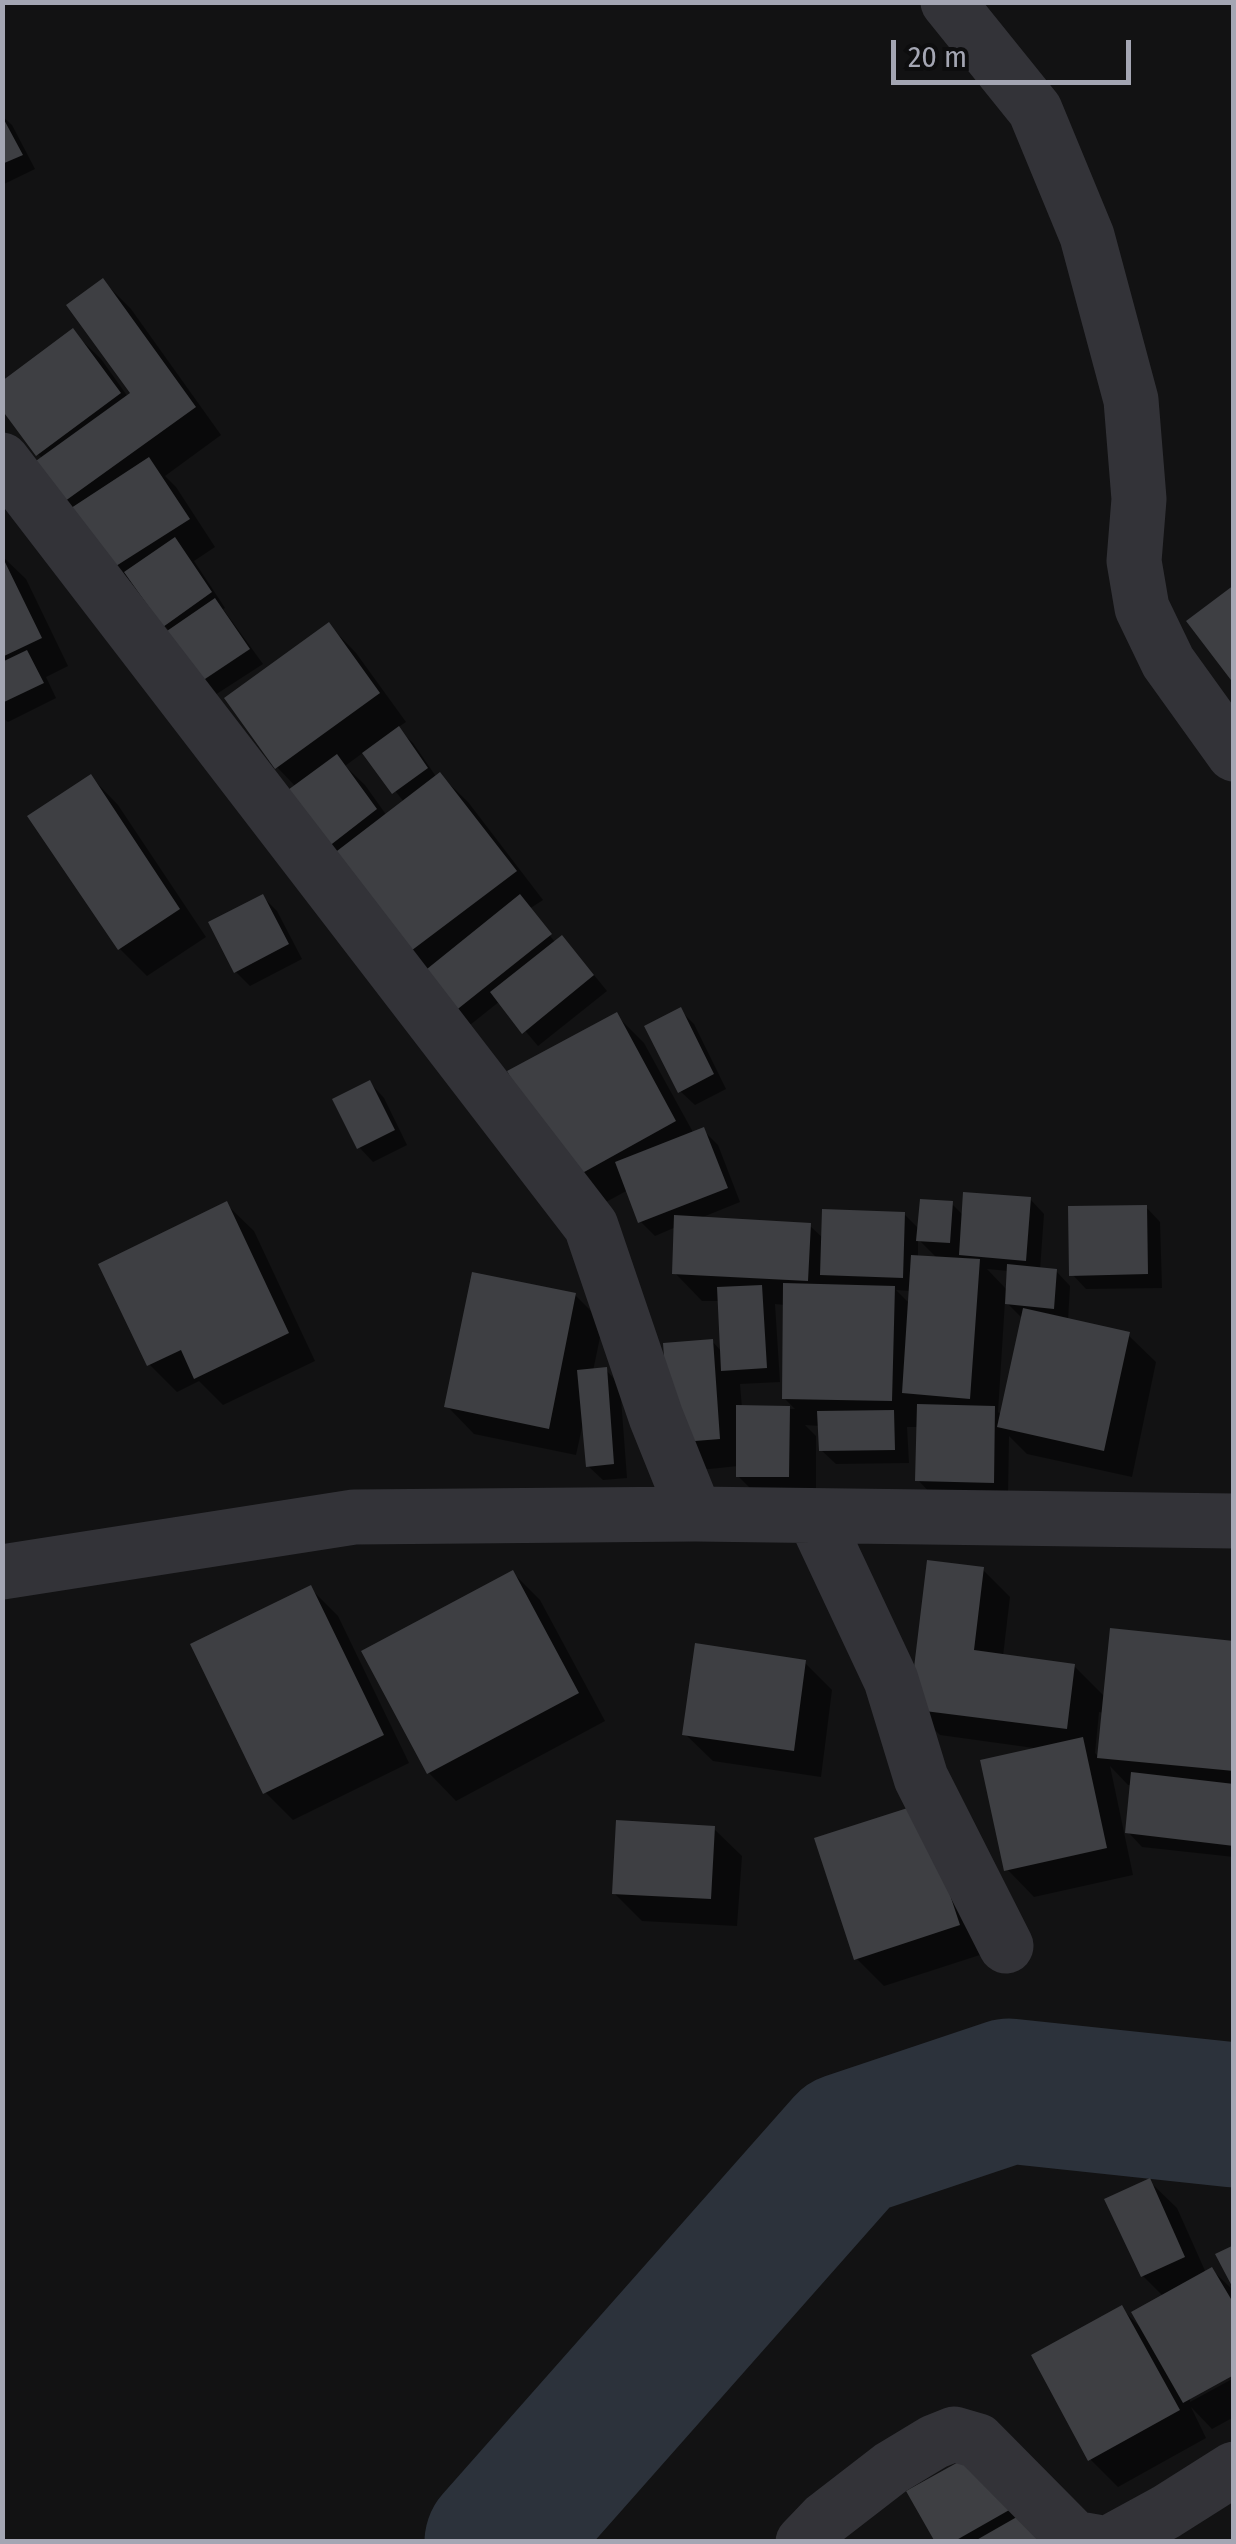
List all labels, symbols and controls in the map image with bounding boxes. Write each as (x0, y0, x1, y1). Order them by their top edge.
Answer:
scale bar (896, 20, 1136, 82)
text: 20 m (908, 39, 967, 75)

